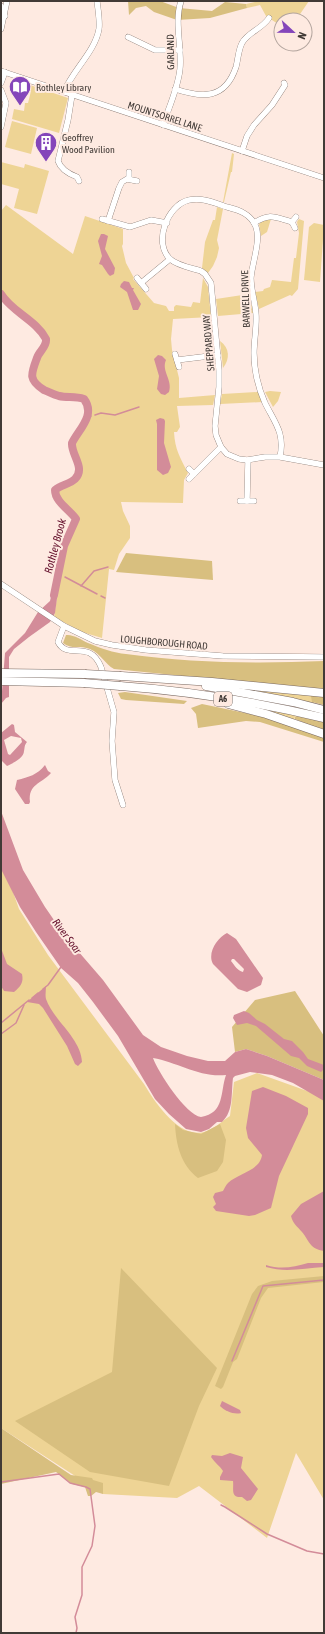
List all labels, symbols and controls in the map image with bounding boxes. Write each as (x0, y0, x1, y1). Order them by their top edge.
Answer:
north arrow (273, 12, 313, 52)
text: N (295, 30, 309, 41)
street label: GARLAND (165, 34, 176, 70)
library icon: Rothley Library (7, 74, 33, 107)
place label: Rothley Library (36, 82, 91, 93)
street label: MOUNTSORREL LANE (126, 99, 204, 134)
building icon: Geoffrey Wood Pavilion (33, 130, 59, 163)
place label: Geoffrey Wood Pavilion (62, 132, 115, 155)
street label: BARWELL DRIVE (239, 269, 252, 328)
street label: SHEPPARD WAY (201, 314, 216, 372)
water label: Rothley Brook (42, 517, 68, 575)
street label: LOUGHBOROUGH ROAD (120, 633, 208, 652)
road number: A6 (214, 692, 232, 706)
water label: River Soar (50, 916, 84, 956)

